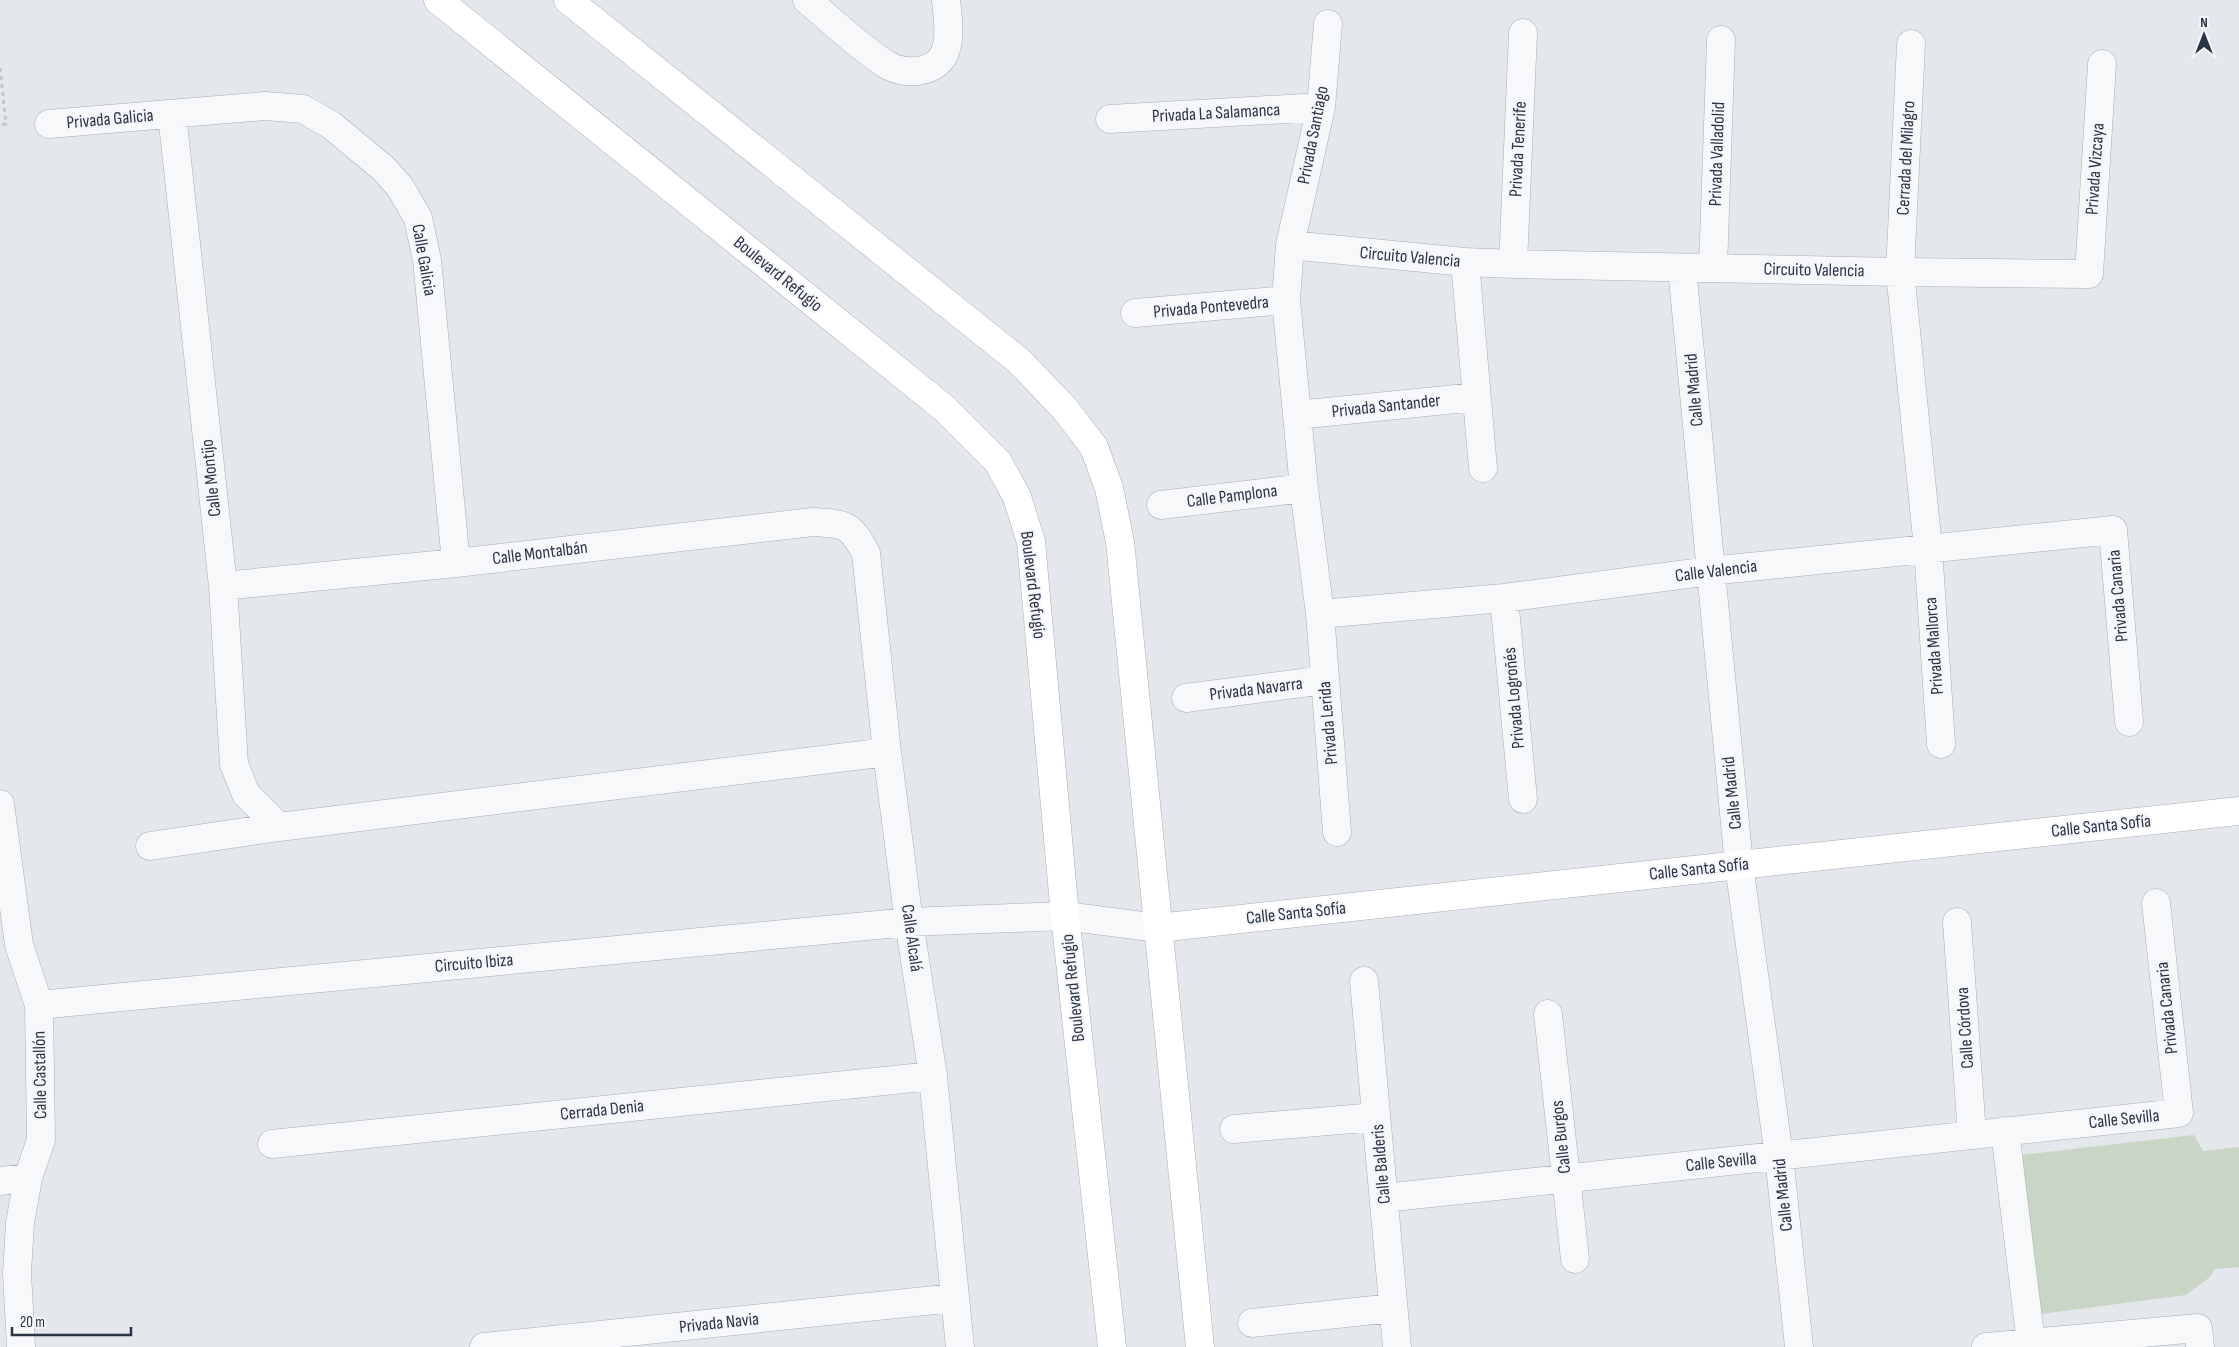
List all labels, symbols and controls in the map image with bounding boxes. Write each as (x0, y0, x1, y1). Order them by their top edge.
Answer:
north arrow (2179, 10, 2229, 60)
text: N (2200, 14, 2208, 31)
street label: Privada Santiago (1293, 84, 1333, 186)
street label: Privada La Salamanca (1151, 99, 1281, 127)
street label: Cerrada del Milagro (1893, 100, 1919, 216)
street label: Privada Tenerife (1505, 101, 1531, 197)
street label: Privada Valladolid (1705, 101, 1729, 207)
street label: Privada Galicia (66, 105, 155, 133)
street label: Privada Vizcaya (2081, 122, 2109, 216)
street label: Calle Galicia (407, 222, 441, 298)
street label: Boulevard Refugio (729, 232, 827, 316)
street label: Circuito Valencia (1359, 242, 1461, 272)
street label: Circuito Valencia (1763, 259, 1865, 281)
street label: Privada Pontevedra (1152, 291, 1270, 323)
street label: Calle Madrid (1680, 353, 1708, 427)
street label: Privada Santander (1330, 390, 1442, 422)
street label: Calle Montijo (196, 438, 226, 518)
street label: Calle Pamplona (1186, 480, 1278, 512)
street label: Boulevard Refugio (1016, 530, 1050, 640)
street label: Calle Montalbán (491, 537, 589, 569)
street label: Privada Canaria (2104, 549, 2132, 643)
street label: Calle Valencia (1674, 556, 1758, 586)
street label: Privada Mallorca (1920, 597, 1948, 695)
street label: Privada Logroñés (1499, 646, 1529, 750)
street label: Privada Navarra (1208, 673, 1304, 705)
street label: Privada Lerida (1314, 680, 1342, 766)
street label: Calle Madrid (1718, 755, 1746, 831)
street label: Calle Santa Sofía (2050, 810, 2152, 842)
street label: Calle Santa Sofía (1648, 853, 1750, 885)
street label: Calle Santa Sofía (1245, 897, 1347, 929)
street label: Calle Alcalá (897, 903, 927, 973)
street label: Boulevard Refugio (1057, 933, 1089, 1043)
street label: Circuito Ibiza (434, 949, 514, 977)
street label: Privada Canaria (2152, 961, 2182, 1055)
street label: Calle Córdova (1952, 987, 1978, 1069)
street label: Calle Castallón (29, 1031, 51, 1119)
street label: Cerrada Denia (559, 1095, 645, 1125)
street label: Calle Burgos (1547, 1099, 1575, 1175)
street label: Calle Sevilla (2088, 1105, 2160, 1133)
street label: Calle Balderis (1367, 1123, 1395, 1205)
street label: Calle Sevilla (1685, 1148, 1757, 1176)
street label: Calle Madrid (1769, 1157, 1797, 1233)
scale bar (12, 1304, 131, 1336)
street label: Privada Navia (678, 1308, 760, 1338)
text: 20 m (20, 1313, 45, 1332)

